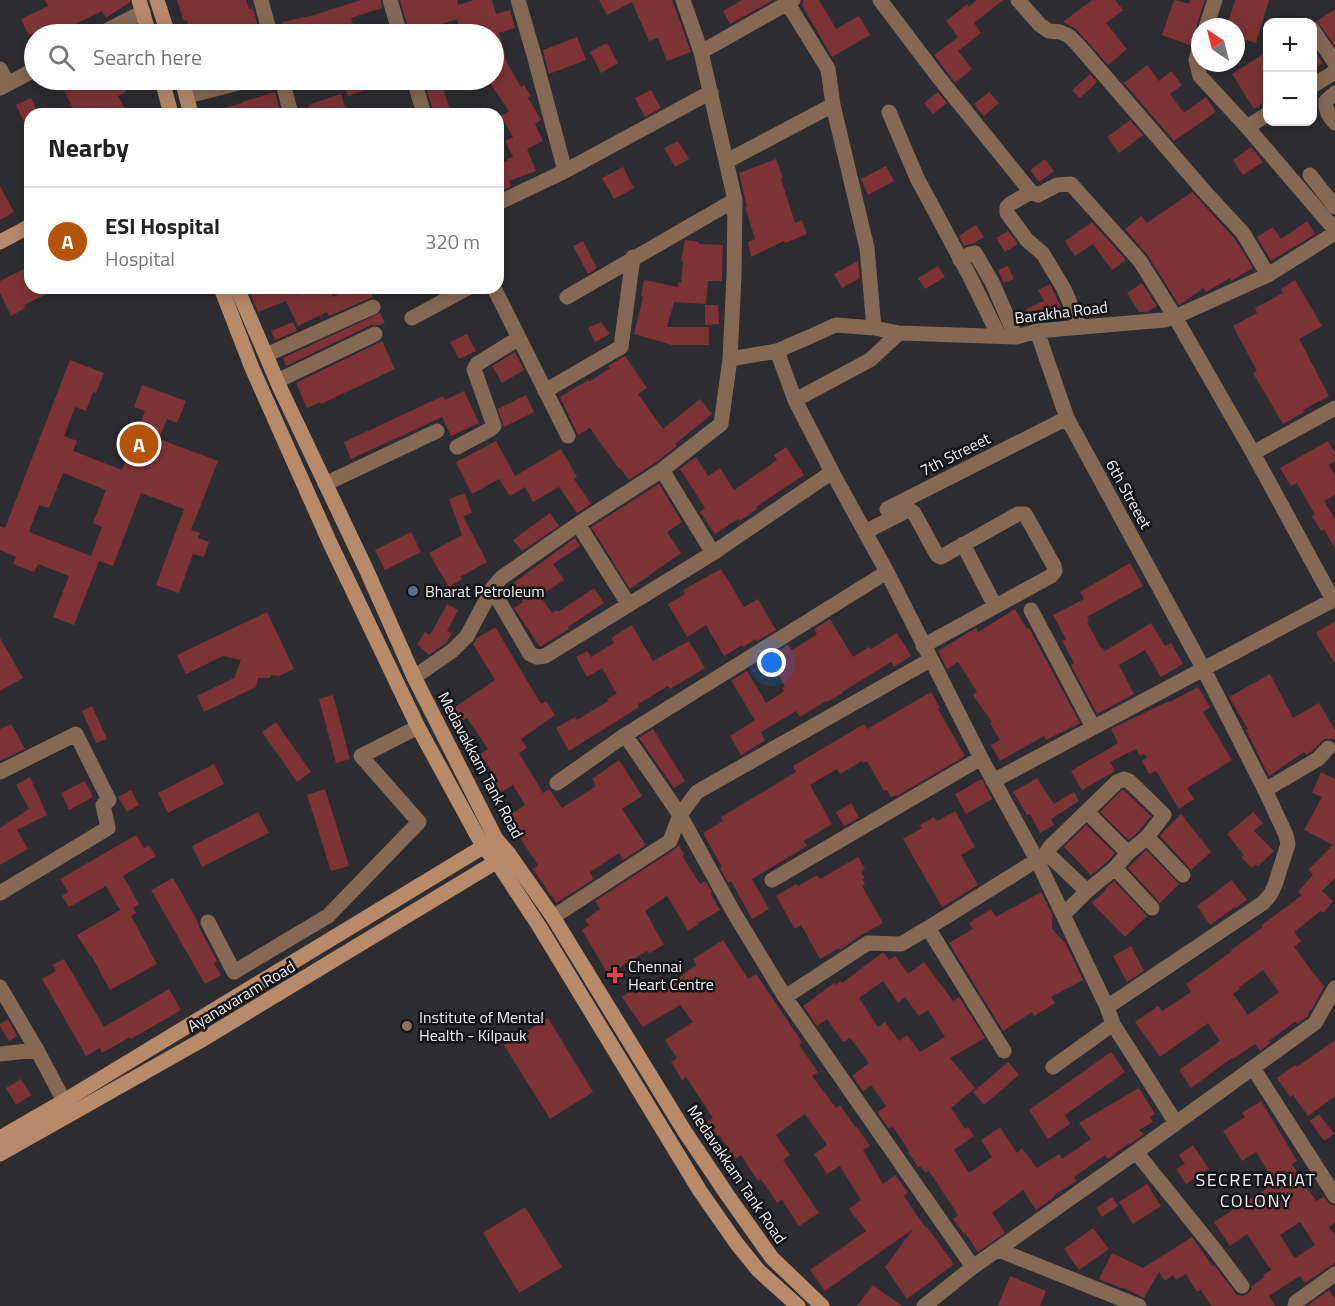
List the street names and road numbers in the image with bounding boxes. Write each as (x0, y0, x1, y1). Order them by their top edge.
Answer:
street label: Barakha Road (1013, 294, 1109, 330)
street label: 7th Streeet (916, 426, 995, 482)
street label: 6th Streeet (1100, 455, 1158, 533)
street label: Medavakkam Tank Road (432, 687, 530, 843)
street label: Ayanavaram Road (183, 954, 299, 1038)
street label: Medavakkam Tank Road (681, 1100, 793, 1248)

